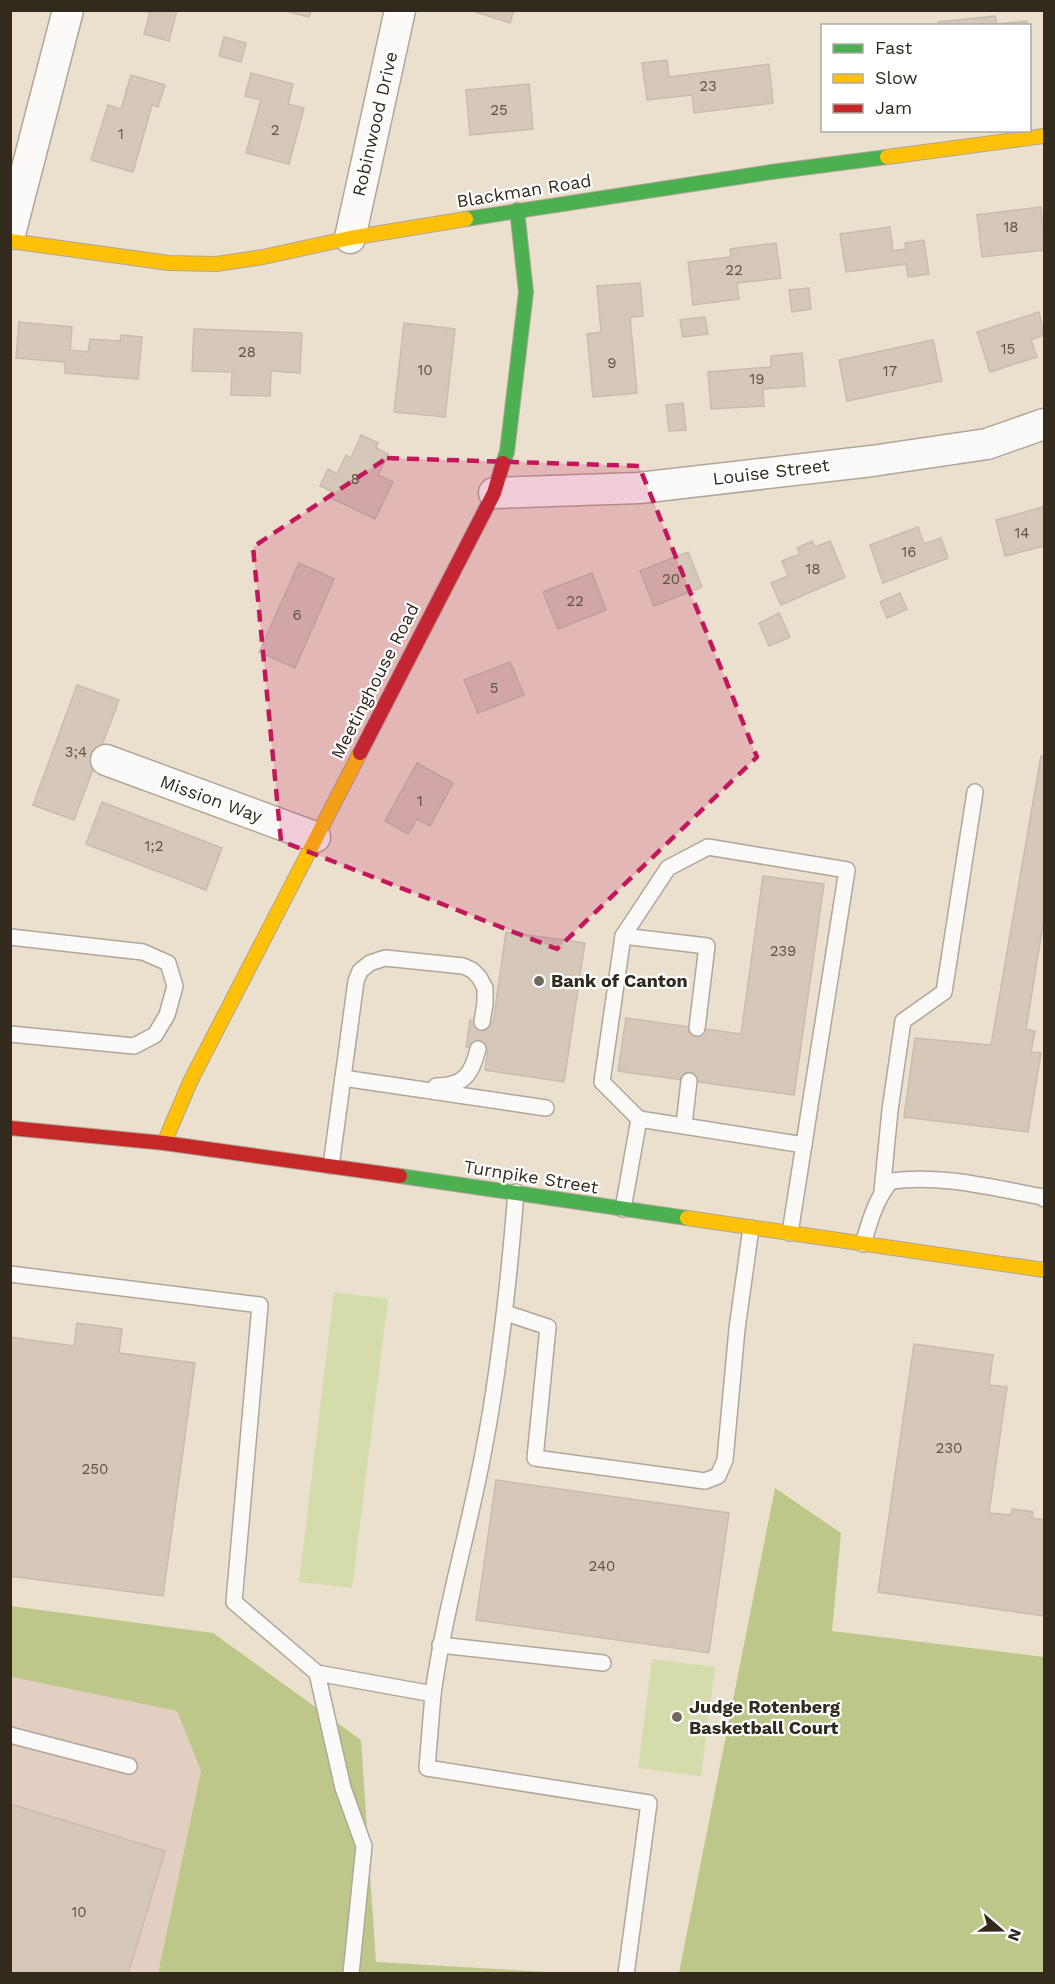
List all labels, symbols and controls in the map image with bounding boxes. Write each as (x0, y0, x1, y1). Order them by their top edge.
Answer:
legend (821, 24, 1031, 132)
text: Fast (875, 37, 913, 58)
street label: Robinwood Drive (348, 49, 401, 198)
text: Slow (875, 67, 918, 88)
house number: 23 (699, 77, 717, 95)
text: Jam (875, 97, 912, 118)
house number: 25 (490, 101, 508, 119)
house number: 2 (271, 121, 279, 139)
house number: 1 (118, 125, 124, 143)
street label: Blackman Road (455, 169, 593, 212)
house number: 18 (1003, 218, 1019, 236)
house number: 22 (725, 261, 743, 279)
house number: 15 (1001, 340, 1015, 358)
house number: 28 (238, 343, 256, 361)
house number: 9 (607, 354, 617, 372)
house number: 10 (417, 361, 433, 379)
house number: 17 (883, 362, 897, 380)
house number: 19 (749, 370, 765, 388)
street label: Louise Street (711, 454, 831, 489)
house number: 8 (350, 470, 360, 488)
house number: 14 (1014, 524, 1030, 542)
house number: 16 (902, 543, 916, 561)
house number: 18 (805, 560, 821, 578)
house number: 20 (662, 570, 680, 588)
house number: 22 (566, 592, 584, 610)
street label: Meetinghouse Road (326, 599, 423, 762)
house number: 6 (292, 606, 302, 624)
house number: 5 (490, 679, 498, 697)
house number: 3;4 (65, 743, 87, 761)
street label: Mission Way (157, 770, 266, 827)
house number: 1 (417, 792, 423, 810)
house number: 1;2 (144, 837, 164, 855)
house number: 239 (770, 942, 796, 960)
place label: Bank of Canton (551, 970, 688, 991)
marker: Bank of Canton (532, 974, 546, 988)
street label: Turnpike Street (462, 1156, 600, 1198)
house number: 230 (936, 1439, 962, 1457)
house number: 250 (82, 1460, 108, 1478)
house number: 240 (589, 1557, 615, 1575)
place label: Judge Rotenberg Basketball Court (689, 1696, 841, 1738)
marker: Judge Rotenberg Basketball Court (670, 1710, 684, 1724)
north arrow (971, 1900, 1031, 1960)
house number: 10 (71, 1903, 87, 1921)
text: N (1004, 1926, 1026, 1944)

